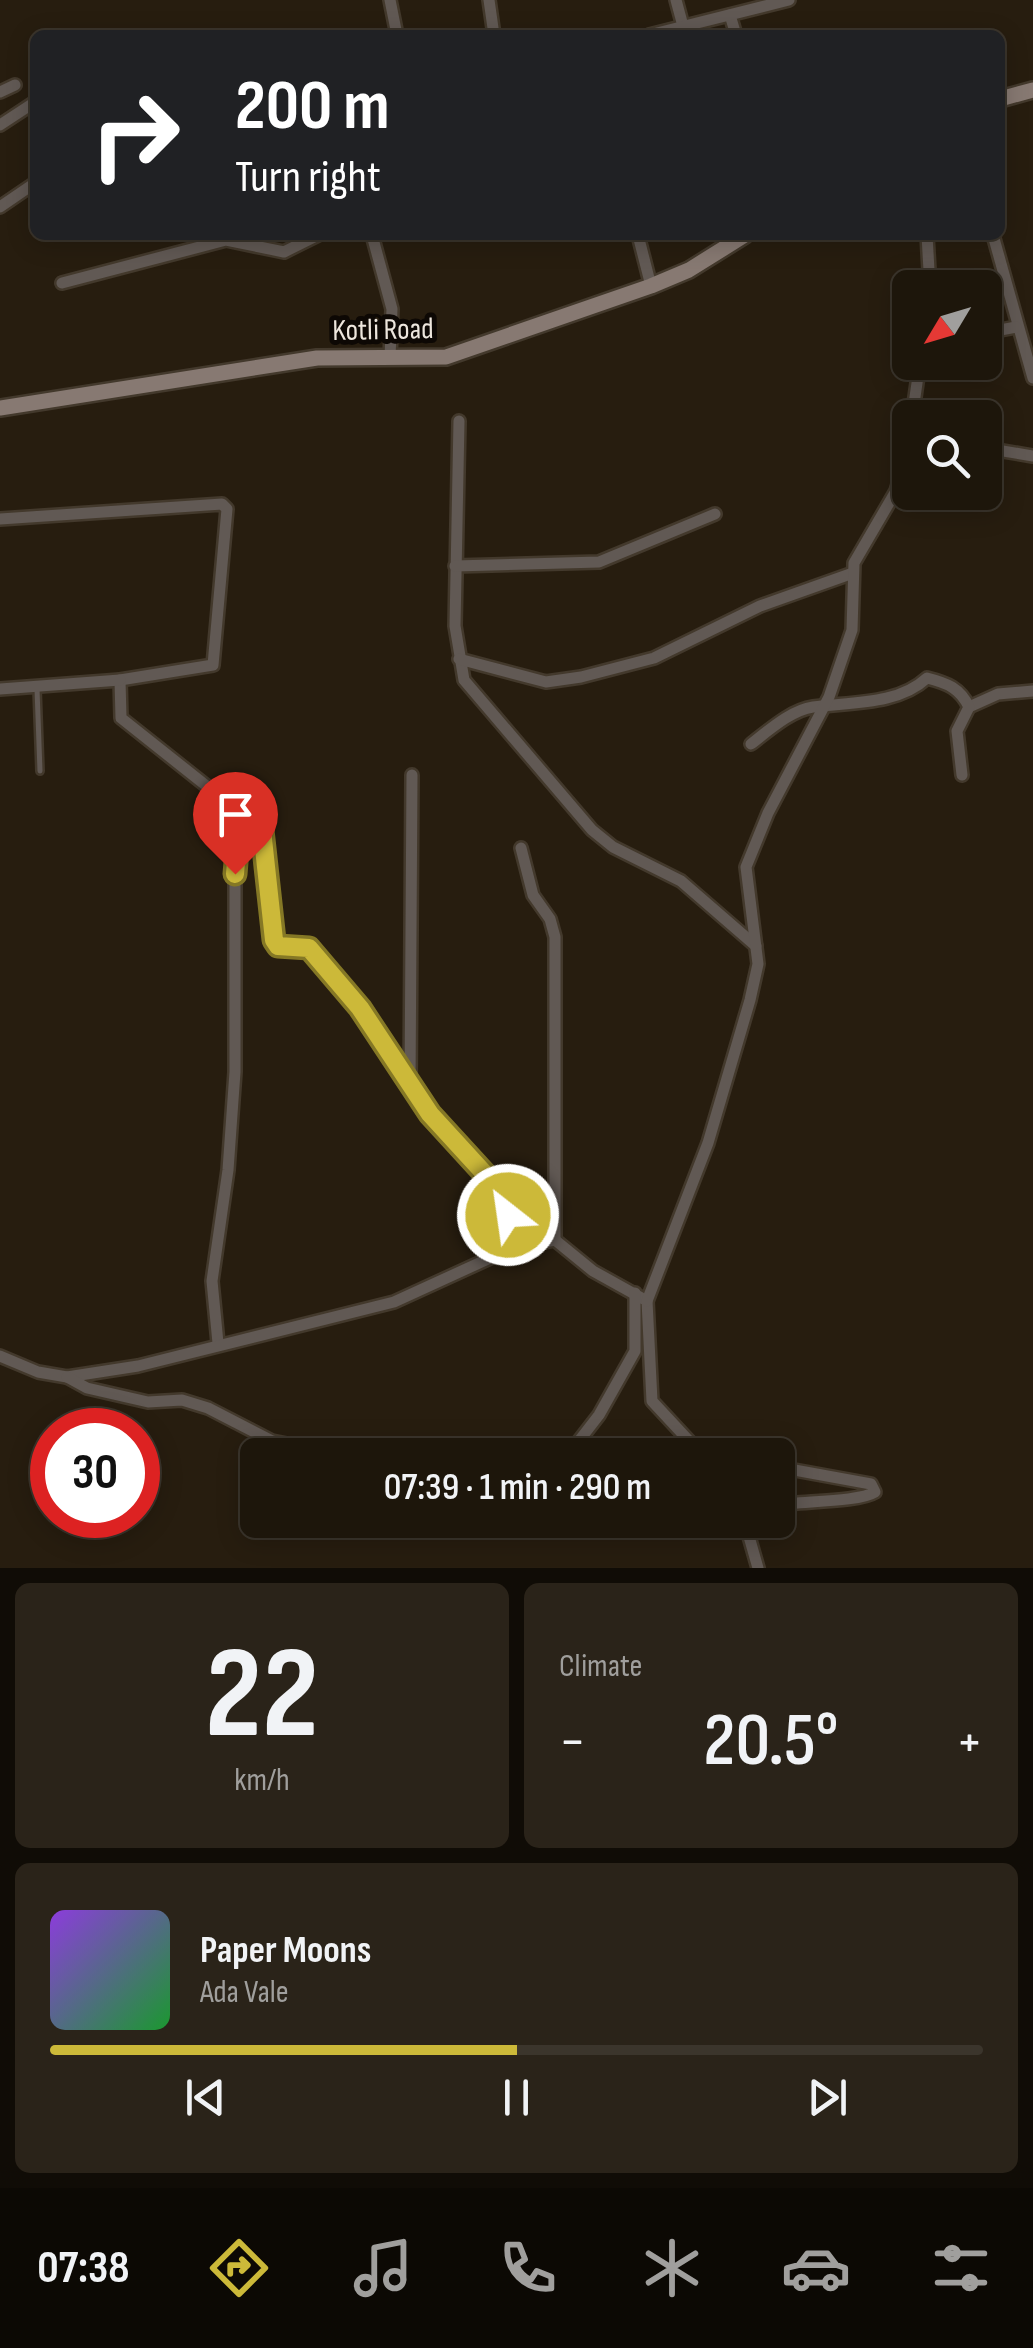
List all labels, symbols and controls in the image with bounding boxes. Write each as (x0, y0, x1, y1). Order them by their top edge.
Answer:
text: 200 m (235, 65, 390, 149)
icon: right (70, 70, 200, 200)
text: Turn right (235, 150, 381, 205)
north arrow (892, 270, 1002, 380)
map controls (892, 270, 1002, 510)
street label: Kotli Road (332, 311, 434, 349)
button: search (892, 400, 1002, 510)
pin (193, 772, 278, 875)
icon: arrive (208, 787, 263, 842)
position arrow (456, 1163, 560, 1267)
speed limit sign: 30 (30, 1408, 160, 1538)
text: 07:39 · 1 min · 290 m (384, 1465, 651, 1510)
text: 22 (205, 1618, 319, 1774)
text: Climate (559, 1647, 642, 1686)
text: 20.5° (703, 1696, 839, 1787)
text: − (559, 1709, 586, 1776)
text: + (956, 1709, 983, 1776)
text: km/h (234, 1761, 290, 1800)
text: Paper Moons (200, 1928, 371, 1973)
text: Ada Vale (200, 1973, 289, 2012)
icon: previous (178, 2070, 233, 2125)
icon: pause (489, 2070, 544, 2125)
icon: next (800, 2070, 855, 2125)
icon: directions (204, 2233, 274, 2303)
icon: music (348, 2233, 418, 2303)
icon: phone (493, 2233, 563, 2303)
icon: climate (637, 2233, 707, 2303)
icon: car (781, 2233, 851, 2303)
icon: filters (926, 2233, 996, 2303)
text: 07:38 (37, 2241, 129, 2296)

